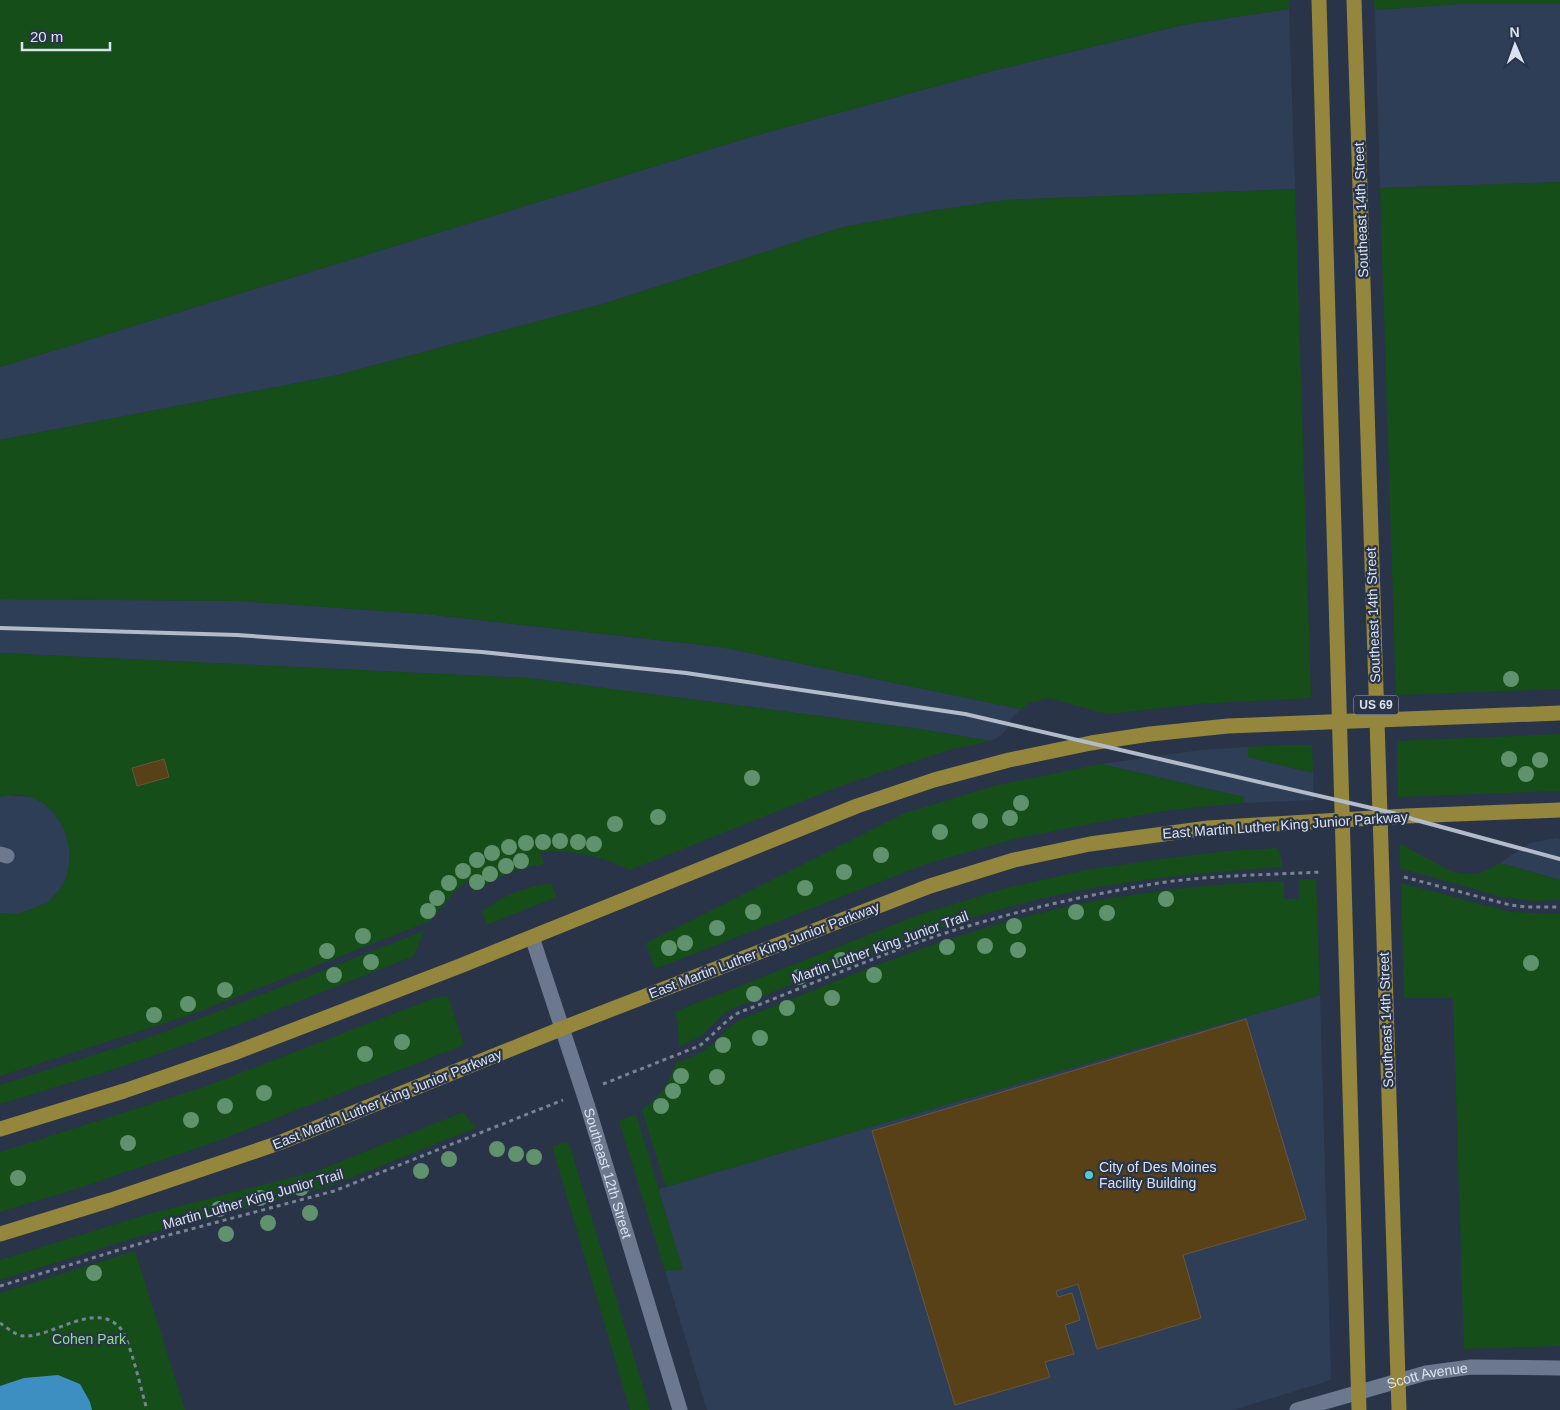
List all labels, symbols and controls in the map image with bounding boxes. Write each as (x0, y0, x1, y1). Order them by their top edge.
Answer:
scale bar (22, 20, 110, 52)
north arrow (1490, 20, 1540, 70)
text: N (1509, 24, 1520, 40)
text: 20 m (30, 28, 63, 45)
street label: Southeast 14th Street (1351, 142, 1371, 278)
street label: Southeast 14th Street (1363, 547, 1383, 683)
road number: US 69 (1354, 696, 1398, 714)
street label: East Martin Luther King Junior Parkway (1162, 808, 1408, 842)
street label: East Martin Luther King Junior Parkway (646, 898, 882, 1002)
street label: Martin Luther King Junior Trail (790, 908, 970, 986)
street label: Southeast 14th Street (1376, 952, 1396, 1088)
street label: East Martin Luther King Junior Parkway (270, 1046, 504, 1152)
street label: Southeast 12th Street (581, 1106, 635, 1240)
place label: City of Des Moines Facility Building (1099, 1159, 1216, 1191)
street label: Martin Luther King Junior Trail (161, 1166, 345, 1232)
marker: City of Des Moines Facility Building (1083, 1169, 1095, 1181)
park label: Cohen Park (52, 1331, 127, 1347)
street label: Scott Avenue (1385, 1359, 1469, 1392)

